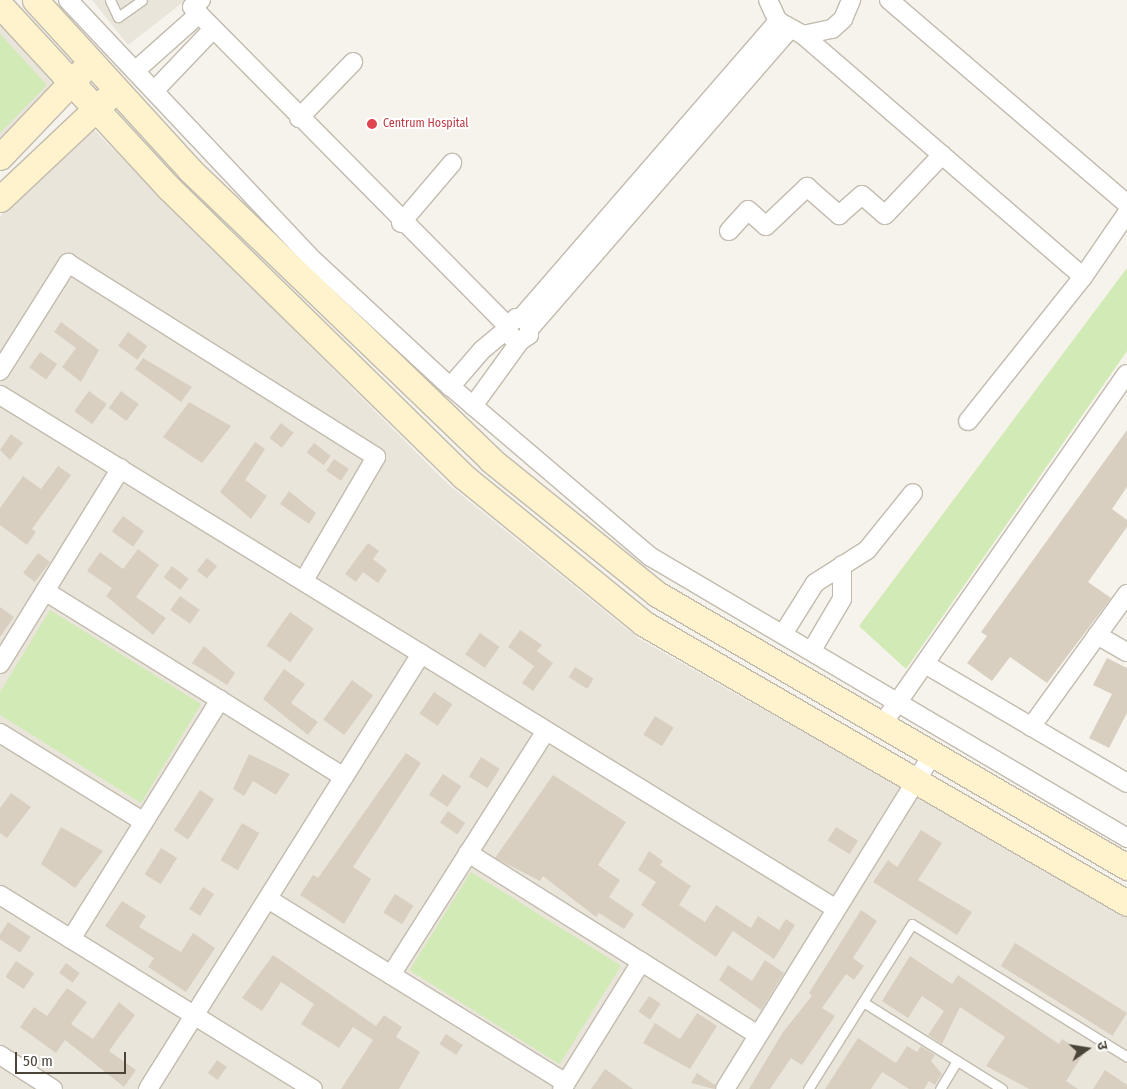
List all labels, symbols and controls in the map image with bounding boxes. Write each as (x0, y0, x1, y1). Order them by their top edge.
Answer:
marker: Centrum Hospital (365, 117, 379, 131)
place label: Centrum Hospital (383, 117, 468, 131)
north arrow (1062, 1024, 1112, 1074)
text: उ (1093, 1040, 1111, 1051)
scale bar (18, 1042, 129, 1074)
text: 50 m (23, 1052, 53, 1070)

